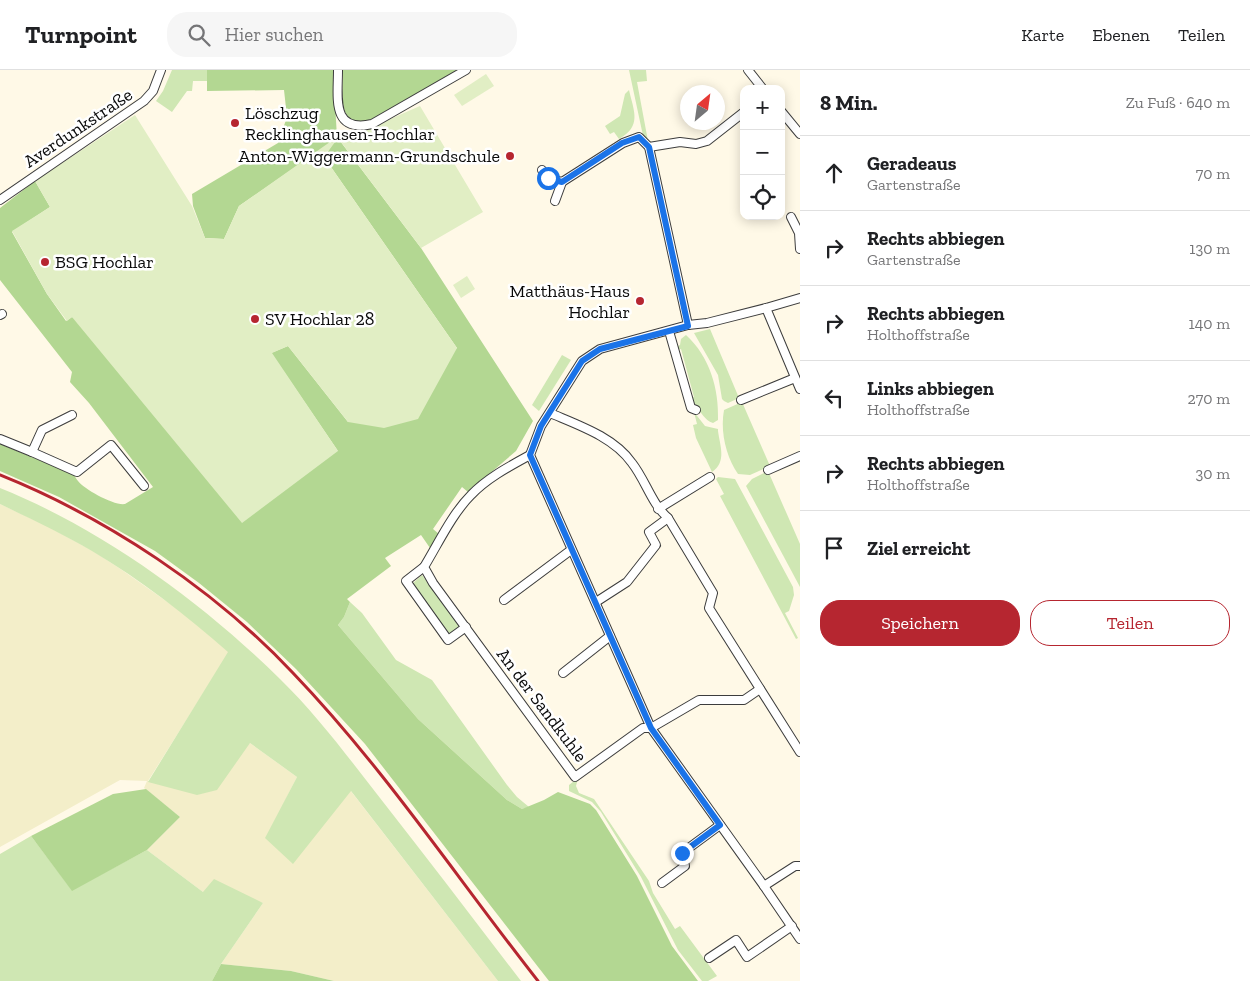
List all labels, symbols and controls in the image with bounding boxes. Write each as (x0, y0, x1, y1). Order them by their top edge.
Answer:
search box (167, 12, 517, 57)
text: Turnpoint (25, 20, 137, 49)
icon: search (185, 21, 213, 49)
text: Hier suchen (225, 23, 324, 46)
text: Karte (1021, 24, 1064, 46)
text: Ebenen (1092, 24, 1150, 46)
text: Teilen (1178, 24, 1225, 46)
street label: Averdunkstraße (19, 84, 137, 172)
north arrow (680, 85, 725, 130)
map controls (740, 85, 785, 220)
button: + (740, 85, 785, 130)
text: 8 Min. (820, 90, 878, 115)
text: Zu Fuß · 640 m (1126, 93, 1230, 112)
place label: Löschzug Recklinghausen-Hochlar (245, 102, 435, 145)
marker: Löschzug Recklinghausen-Hochlar (229, 117, 241, 129)
button: − (740, 130, 785, 175)
place label: Anton-Wiggermann-Grundschule (238, 145, 500, 167)
marker: Anton-Wiggermann-Grundschule (504, 150, 516, 162)
text: Geradeaus (867, 152, 957, 175)
icon: ahead (820, 159, 848, 187)
text: 70 m (1196, 164, 1230, 183)
route start (537, 167, 560, 190)
button: locate (740, 175, 785, 220)
text: Gartenstraße (867, 175, 960, 194)
text: Rechts abbiegen (867, 227, 1005, 250)
icon: right (820, 234, 848, 262)
text: 130 m (1189, 239, 1230, 258)
text: Gartenstraße (867, 250, 960, 269)
place label: BSG Hochlar (55, 251, 154, 273)
marker: BSG Hochlar (39, 256, 51, 268)
place label: Matthäus-Haus Hochlar (510, 280, 630, 323)
marker: Matthäus-Haus Hochlar (634, 295, 646, 307)
text: Rechts abbiegen (867, 302, 1005, 325)
place label: SV Hochlar 28 (265, 308, 374, 330)
icon: right (820, 309, 848, 337)
marker: SV Hochlar 28 (249, 313, 261, 325)
text: 140 m (1189, 314, 1230, 333)
text: Holthoffstraße (867, 325, 970, 344)
text: Links abbiegen (867, 377, 994, 400)
icon: left (820, 384, 848, 412)
text: 270 m (1188, 389, 1230, 408)
text: Holthoffstraße (867, 400, 970, 419)
text: Rechts abbiegen (867, 452, 1005, 475)
icon: right (820, 459, 848, 487)
text: 30 m (1196, 464, 1230, 483)
text: Holthoffstraße (867, 475, 970, 494)
icon: arrive (820, 534, 848, 562)
text: Ziel erreicht (867, 537, 970, 560)
button: Speichern (820, 600, 1020, 646)
button: Teilen (1030, 600, 1230, 646)
street label: An der Sandkuhle (492, 644, 592, 766)
route end (671, 842, 694, 865)

